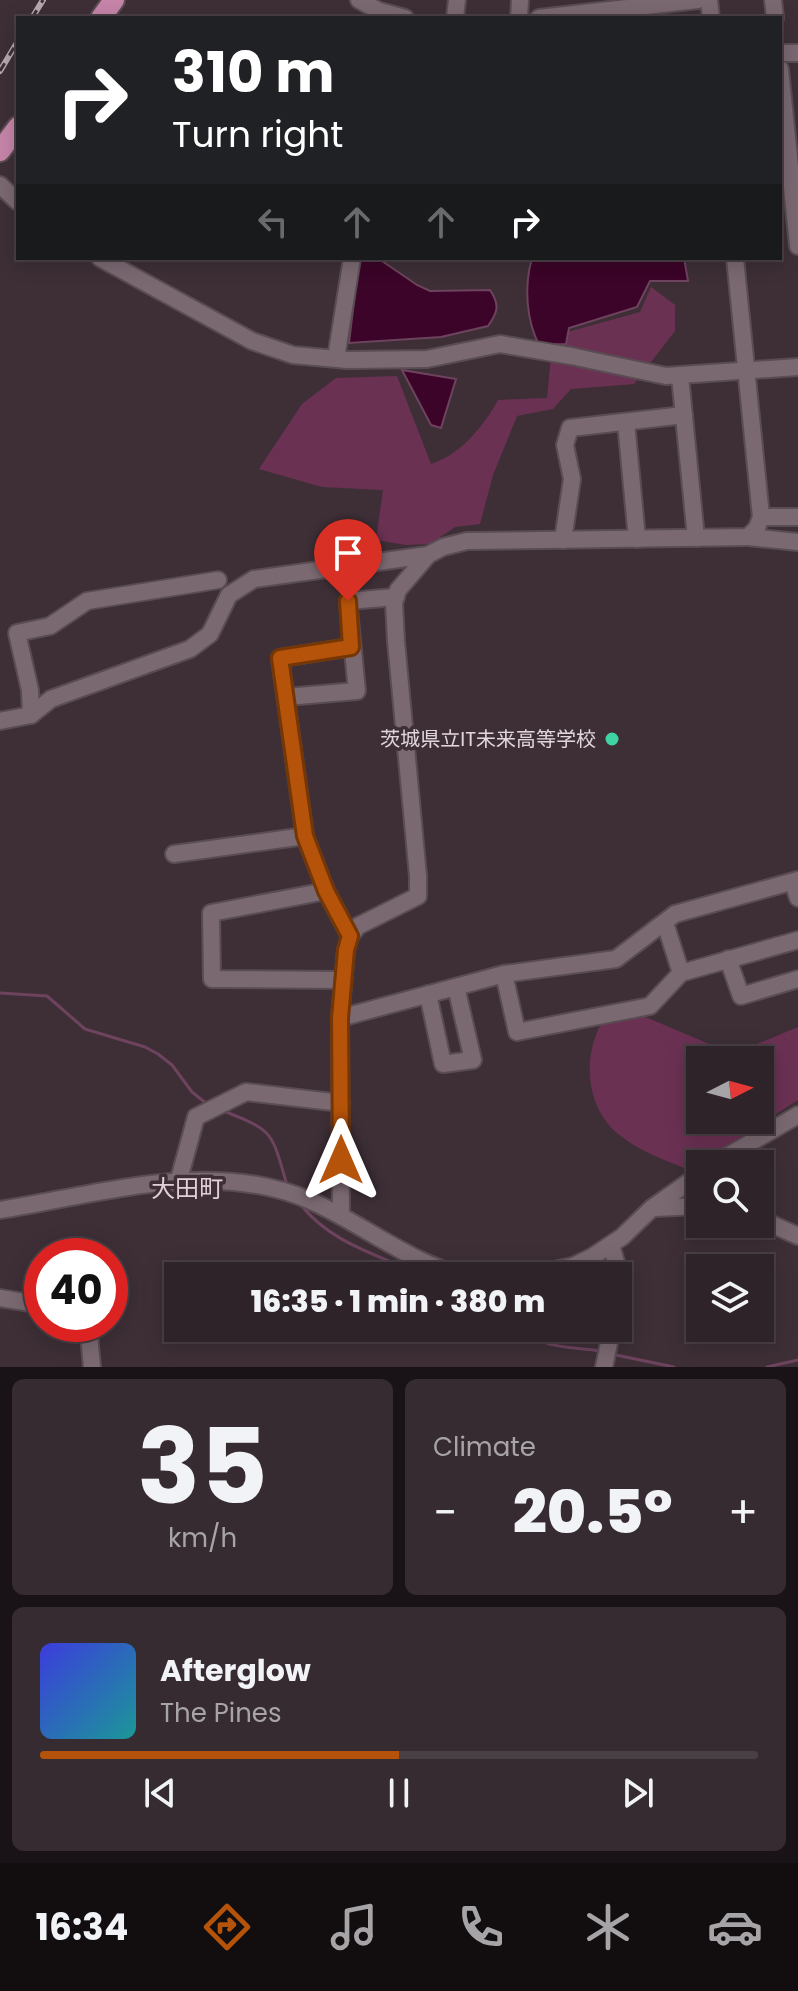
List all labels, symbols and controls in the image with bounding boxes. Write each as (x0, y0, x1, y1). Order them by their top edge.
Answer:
text: 310 m (172, 33, 335, 112)
icon: right (40, 48, 144, 152)
text: Turn right (172, 109, 343, 160)
icon: left (251, 200, 295, 244)
icon: ahead (335, 200, 379, 244)
icon: ahead (419, 200, 463, 244)
icon: right (503, 200, 547, 244)
pin (314, 519, 382, 601)
icon: arrive (326, 531, 370, 575)
place label: 茨城県立IT未来高等学校 (380, 725, 596, 753)
marker: 茨城県立IT未来高等学校 (603, 730, 621, 748)
north arrow (686, 1046, 774, 1134)
map controls (686, 1046, 774, 1342)
position arrow (299, 1118, 383, 1202)
button: search (686, 1150, 774, 1238)
district label: 大田町 (151, 1172, 223, 1205)
speed limit sign: 40 (24, 1238, 128, 1342)
button: layers (686, 1254, 774, 1342)
text: 16:35 · 1 min · 380 m (251, 1280, 545, 1323)
text: 35 (137, 1394, 268, 1539)
text: Climate (433, 1429, 536, 1465)
text: 20.5° (513, 1470, 672, 1554)
text: − (433, 1482, 457, 1543)
text: + (728, 1482, 758, 1543)
text: km/h (168, 1520, 237, 1556)
text: Afterglow (160, 1649, 311, 1692)
text: The Pines (160, 1695, 282, 1731)
icon: previous (138, 1771, 182, 1815)
icon: pause (377, 1771, 421, 1815)
icon: next (616, 1771, 660, 1815)
icon: directions (199, 1899, 255, 1955)
icon: music (326, 1899, 382, 1955)
icon: phone (453, 1899, 509, 1955)
icon: climate (580, 1899, 636, 1955)
icon: car (707, 1899, 763, 1955)
text: 16:34 (35, 1902, 128, 1953)

